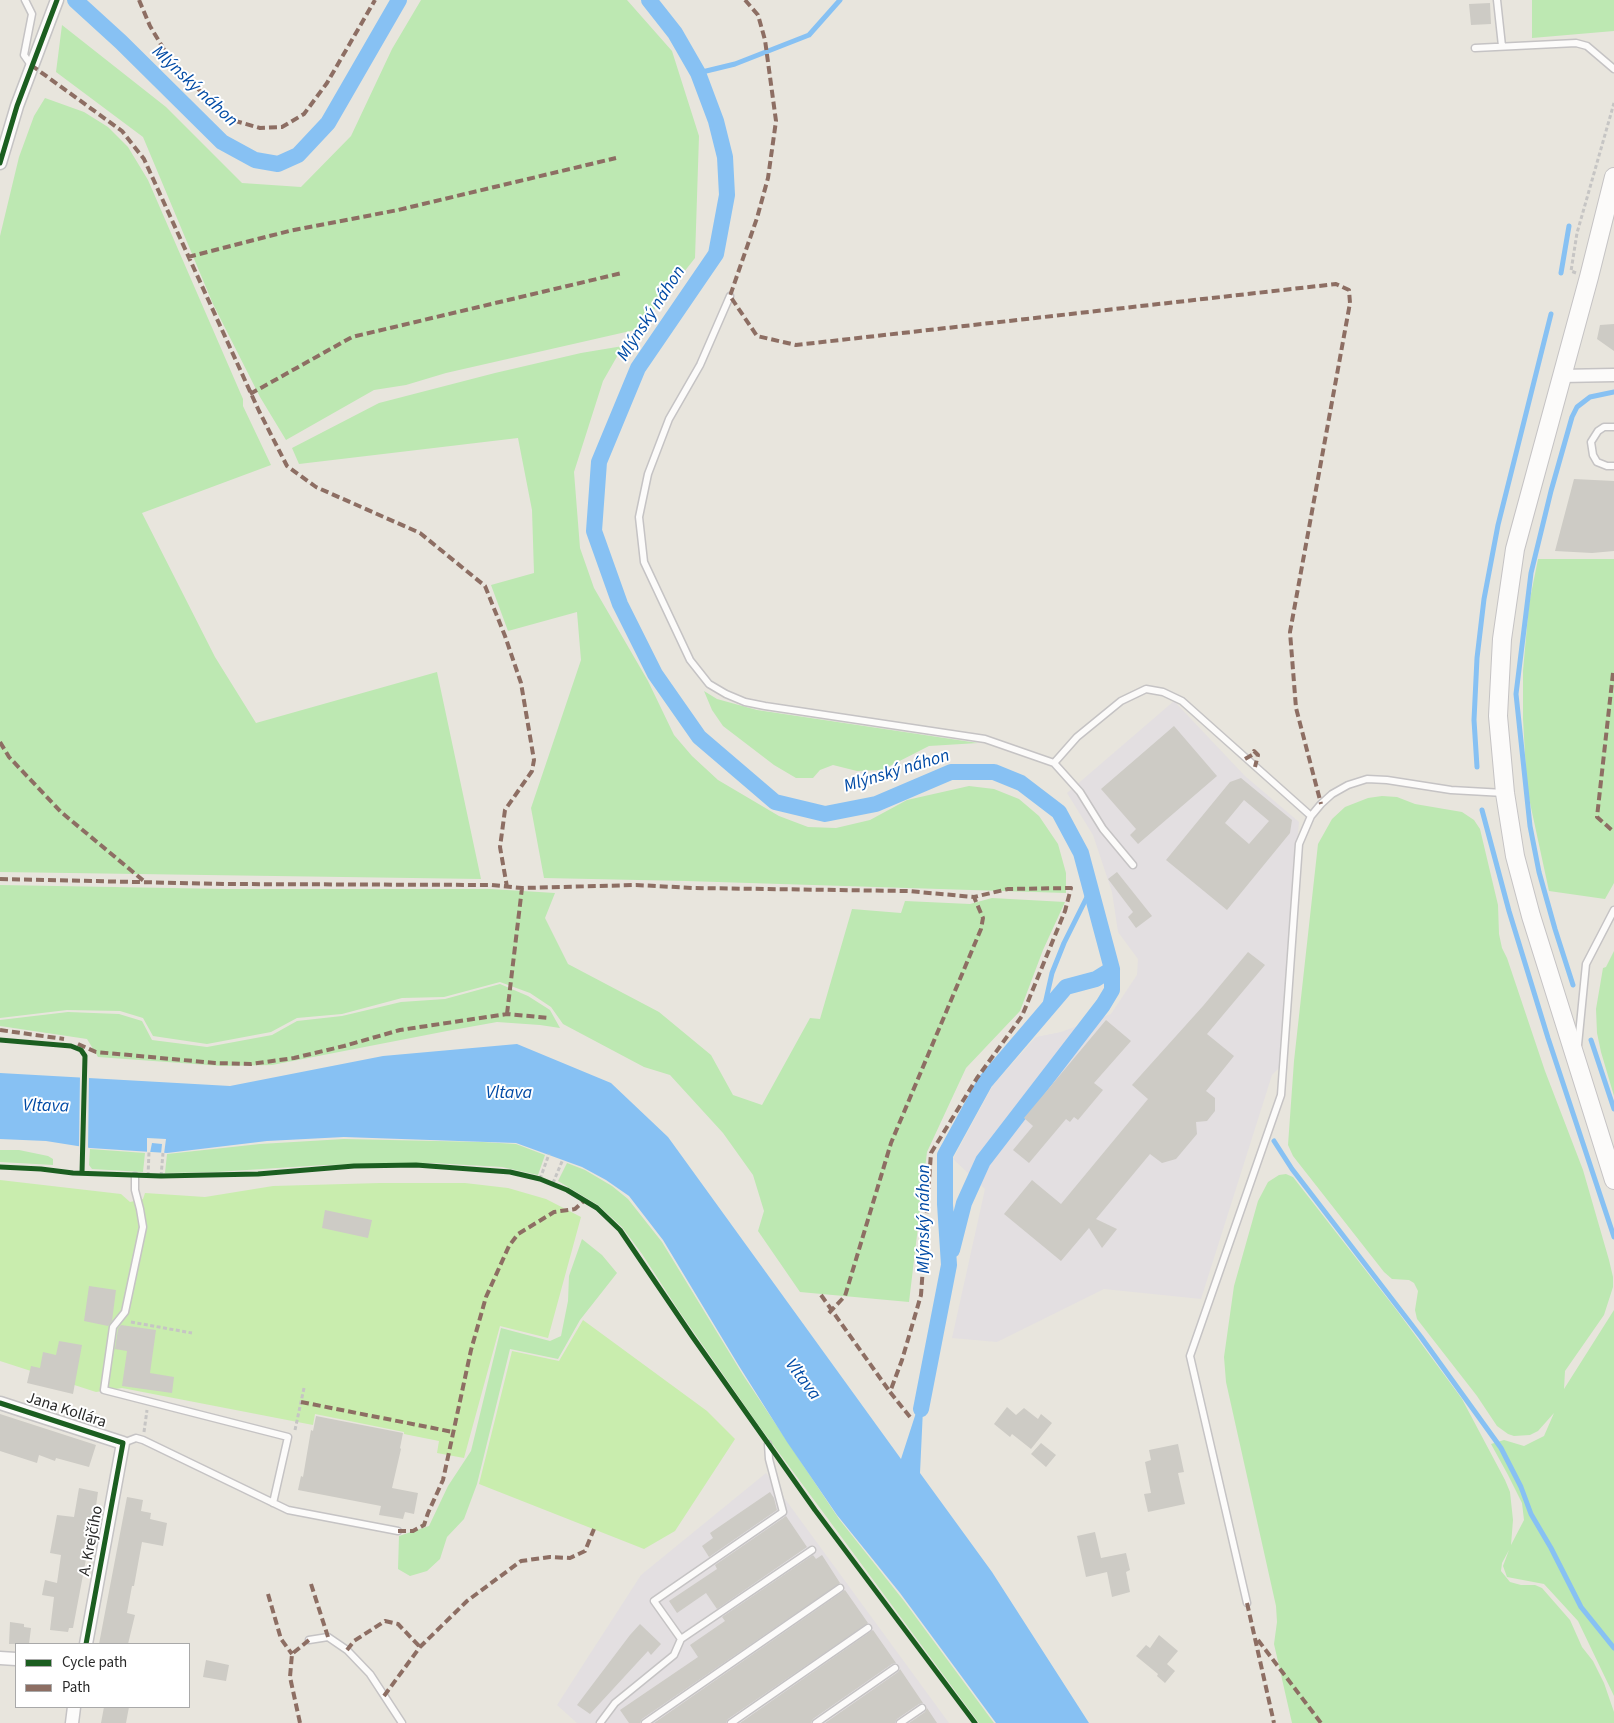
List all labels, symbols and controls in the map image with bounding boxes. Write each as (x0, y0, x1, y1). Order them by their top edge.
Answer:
water label: Mlýnský náhon (147, 42, 241, 132)
water label: Mlýnský náhon (613, 262, 691, 366)
water label: Mlýnský náhon (842, 746, 952, 798)
water label: Vltava (486, 1083, 532, 1105)
water label: Vltava (23, 1096, 69, 1118)
water label: Mlýnský náhon (914, 1164, 936, 1274)
water label: Vltava (779, 1355, 825, 1405)
street label: Jana Kollára (24, 1389, 108, 1433)
street label: A. Krejčího (76, 1504, 108, 1578)
legend (15, 1643, 190, 1708)
text: Cycle path (62, 1652, 127, 1673)
text: Path (62, 1677, 90, 1698)

